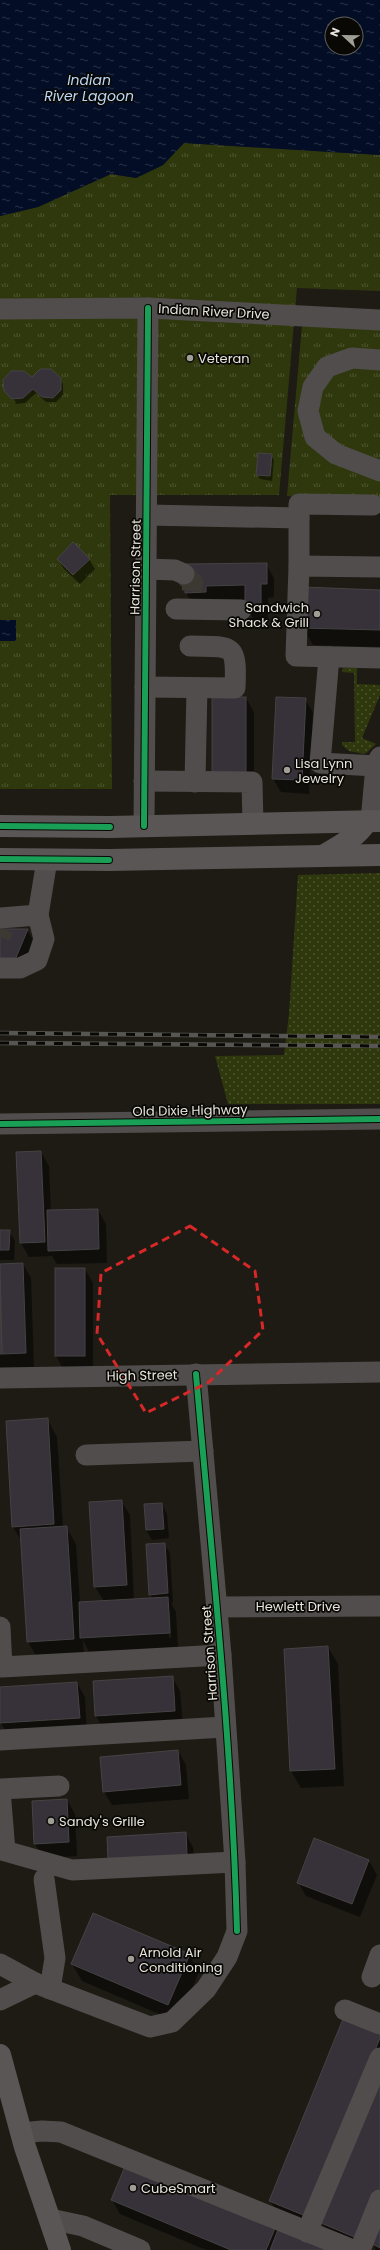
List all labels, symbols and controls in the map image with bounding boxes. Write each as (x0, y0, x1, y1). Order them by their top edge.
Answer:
north arrow (324, 16, 364, 56)
text: N (326, 25, 344, 39)
water label: Indian River Lagoon (44, 70, 134, 106)
street label: Indian River Drive (158, 299, 270, 324)
place label: Veteran (198, 349, 250, 368)
marker: Veteran (185, 353, 195, 363)
street label: Harrison Street (125, 519, 146, 615)
place label: Sandwich Shack & Grill (229, 598, 309, 632)
marker: Sandwich Shack & Grill (312, 609, 322, 619)
place label: Lisa Lynn Jewelry (295, 754, 352, 788)
marker: Lisa Lynn Jewelry (282, 765, 292, 775)
street label: Old Dixie Highway (132, 1100, 248, 1121)
street label: High Street (106, 1365, 178, 1386)
street label: Hewlett Drive (256, 1597, 340, 1616)
street label: Harrison Street (197, 1604, 222, 1701)
place label: Sandy's Grille (59, 1812, 145, 1831)
marker: Sandy's Grille (46, 1816, 56, 1826)
place label: Arnold Air Conditioning (139, 1943, 223, 1977)
marker: Arnold Air Conditioning (126, 1954, 136, 1964)
place label: CubeSmart (141, 2179, 216, 2198)
marker: CubeSmart (128, 2183, 138, 2193)

